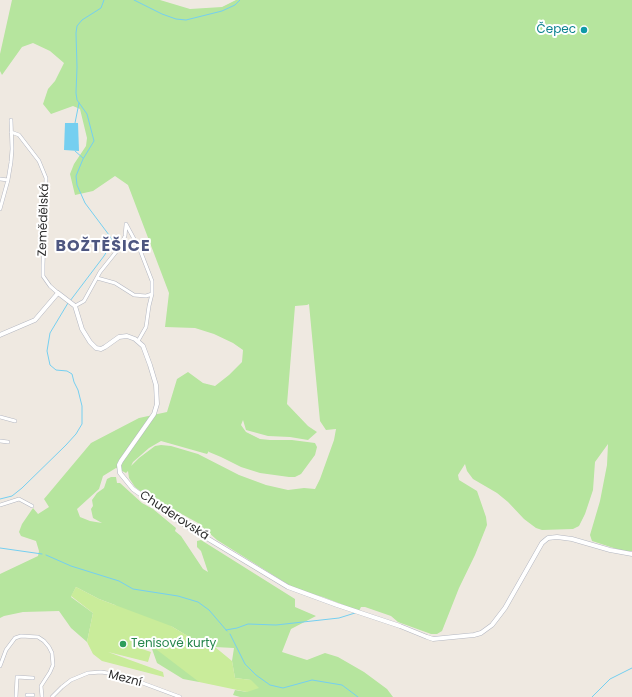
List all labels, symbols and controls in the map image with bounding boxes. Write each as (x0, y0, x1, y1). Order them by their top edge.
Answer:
place label: Čepec (536, 23, 576, 37)
marker: Čepec (579, 25, 589, 35)
street label: Zemědělská (36, 183, 52, 257)
district label: BOŽTĚŠICE (55, 237, 151, 257)
street label: Chuderovská (137, 488, 211, 544)
place label: Tenisové kurty (131, 637, 216, 651)
marker: Tenisové kurty (118, 639, 128, 649)
street label: Mezní (107, 668, 143, 690)

